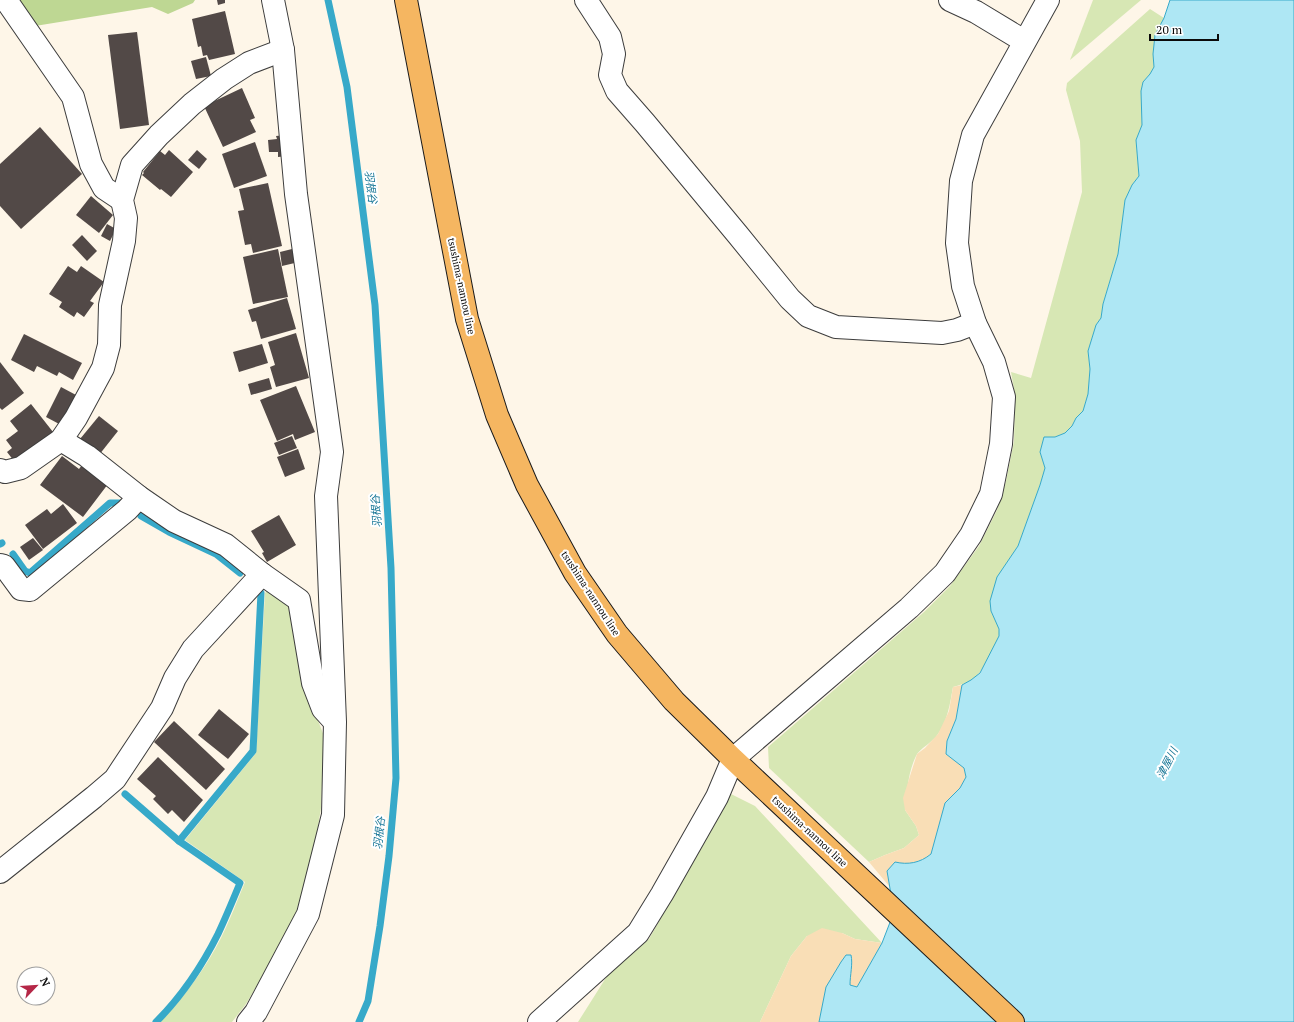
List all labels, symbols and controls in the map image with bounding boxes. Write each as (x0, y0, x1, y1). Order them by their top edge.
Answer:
scale bar (1150, 16, 1218, 42)
text: 20 m (1156, 22, 1183, 37)
water label: 羽根谷 (362, 170, 380, 205)
street label: tsushima-nannou line (445, 237, 478, 336)
water label: 羽根谷 (368, 493, 384, 528)
street label: tsushima-nannou line (558, 548, 623, 638)
water label: 津屋川 (1153, 744, 1181, 781)
street label: tsushima-nannou line (769, 793, 850, 870)
water label: 羽根谷 (370, 815, 388, 850)
north arrow (16, 966, 56, 1006)
text: N (37, 975, 53, 989)

